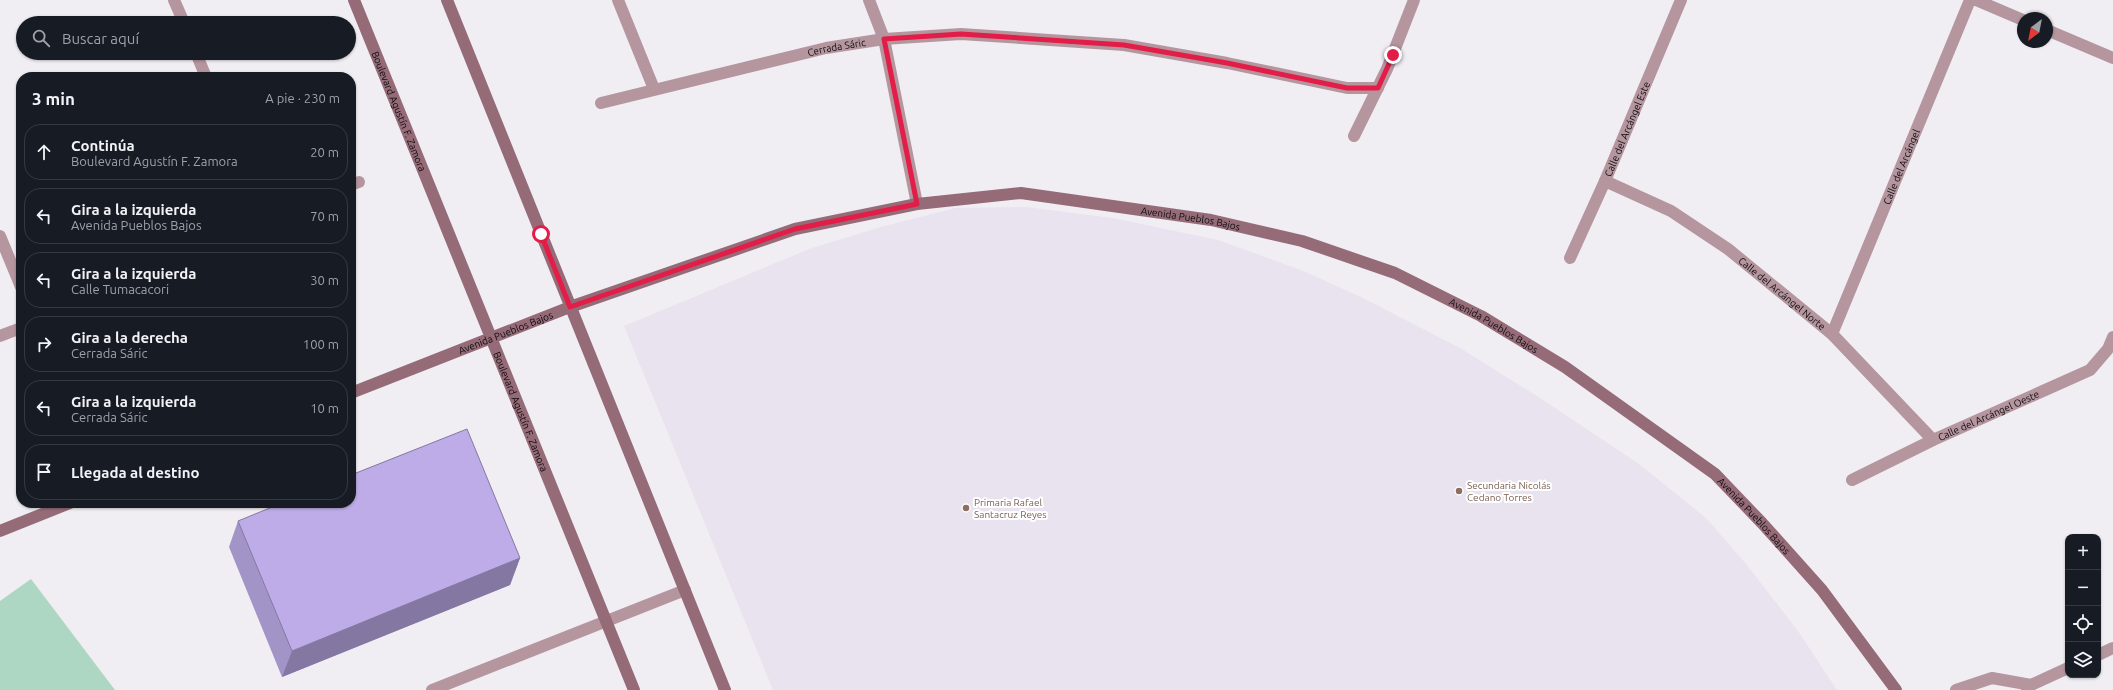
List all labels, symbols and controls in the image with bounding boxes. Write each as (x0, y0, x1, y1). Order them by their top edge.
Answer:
north arrow (2017, 12, 2053, 48)
search box (16, 16, 356, 60)
icon: search (30, 27, 52, 49)
text: Buscar aquí (62, 30, 139, 47)
street label: Cerrada Sáric (806, 37, 867, 58)
route end (1384, 46, 1402, 64)
street label: Boulevard Agustín F. Zamora (369, 50, 428, 173)
street label: Calle del Arcángel Este (1602, 80, 1652, 178)
text: 3 min (32, 89, 75, 108)
text: A pie · 230 m (265, 91, 340, 105)
street label: Calle del Arcángel (1881, 127, 1922, 206)
text: Continúa (71, 137, 135, 154)
icon: ahead (33, 141, 55, 163)
text: 20 m (310, 145, 339, 159)
text: Boulevard Agustín F. Zamora (71, 154, 238, 168)
text: Gira a la izquierda (71, 201, 197, 218)
icon: left (33, 205, 55, 227)
street label: Avenida Pueblos Bajos (1140, 205, 1241, 233)
text: 70 m (310, 209, 339, 223)
text: Avenida Pueblos Bajos (71, 218, 202, 232)
route start (532, 225, 550, 243)
street label: Calle del Arcángel Norte (1736, 255, 1828, 332)
text: Gira a la izquierda (71, 265, 197, 282)
icon: left (33, 269, 55, 291)
text: 30 m (310, 273, 339, 287)
text: Calle Tumacacori (71, 282, 169, 296)
street label: Avenida Pueblos Bajos (1447, 296, 1540, 355)
street label: Avenida Pueblos Bajos (457, 309, 555, 356)
text: Gira a la derecha (71, 329, 188, 346)
icon: right (33, 333, 55, 355)
text: 100 m (303, 337, 339, 351)
text: Cerrada Sáric (71, 346, 148, 360)
street label: Boulevard Agustín F. Zamora (491, 350, 550, 473)
street label: Calle del Arcángel Oeste (1936, 388, 2041, 443)
text: Gira a la izquierda (71, 393, 197, 410)
icon: left (33, 397, 55, 419)
text: 10 m (310, 401, 339, 415)
text: Cerrada Sáric (71, 410, 148, 424)
icon: arrive (33, 461, 55, 483)
text: Llegada al destino (71, 464, 200, 481)
street label: Avenida Pueblos Bajos (1715, 475, 1792, 556)
place label: Secundaria Nicolás Cedano Torres (1467, 480, 1551, 503)
marker: Secundaria Nicolás Cedano Torres (1454, 486, 1464, 496)
place label: Primaria Rafael Santacruz Reyes (974, 497, 1047, 520)
marker: Primaria Rafael Santacruz Reyes (961, 503, 971, 513)
map controls (2065, 534, 2101, 678)
button: + (2065, 534, 2101, 570)
button: − (2065, 570, 2101, 606)
button: locate (2065, 606, 2101, 642)
button: layers (2065, 642, 2101, 678)

